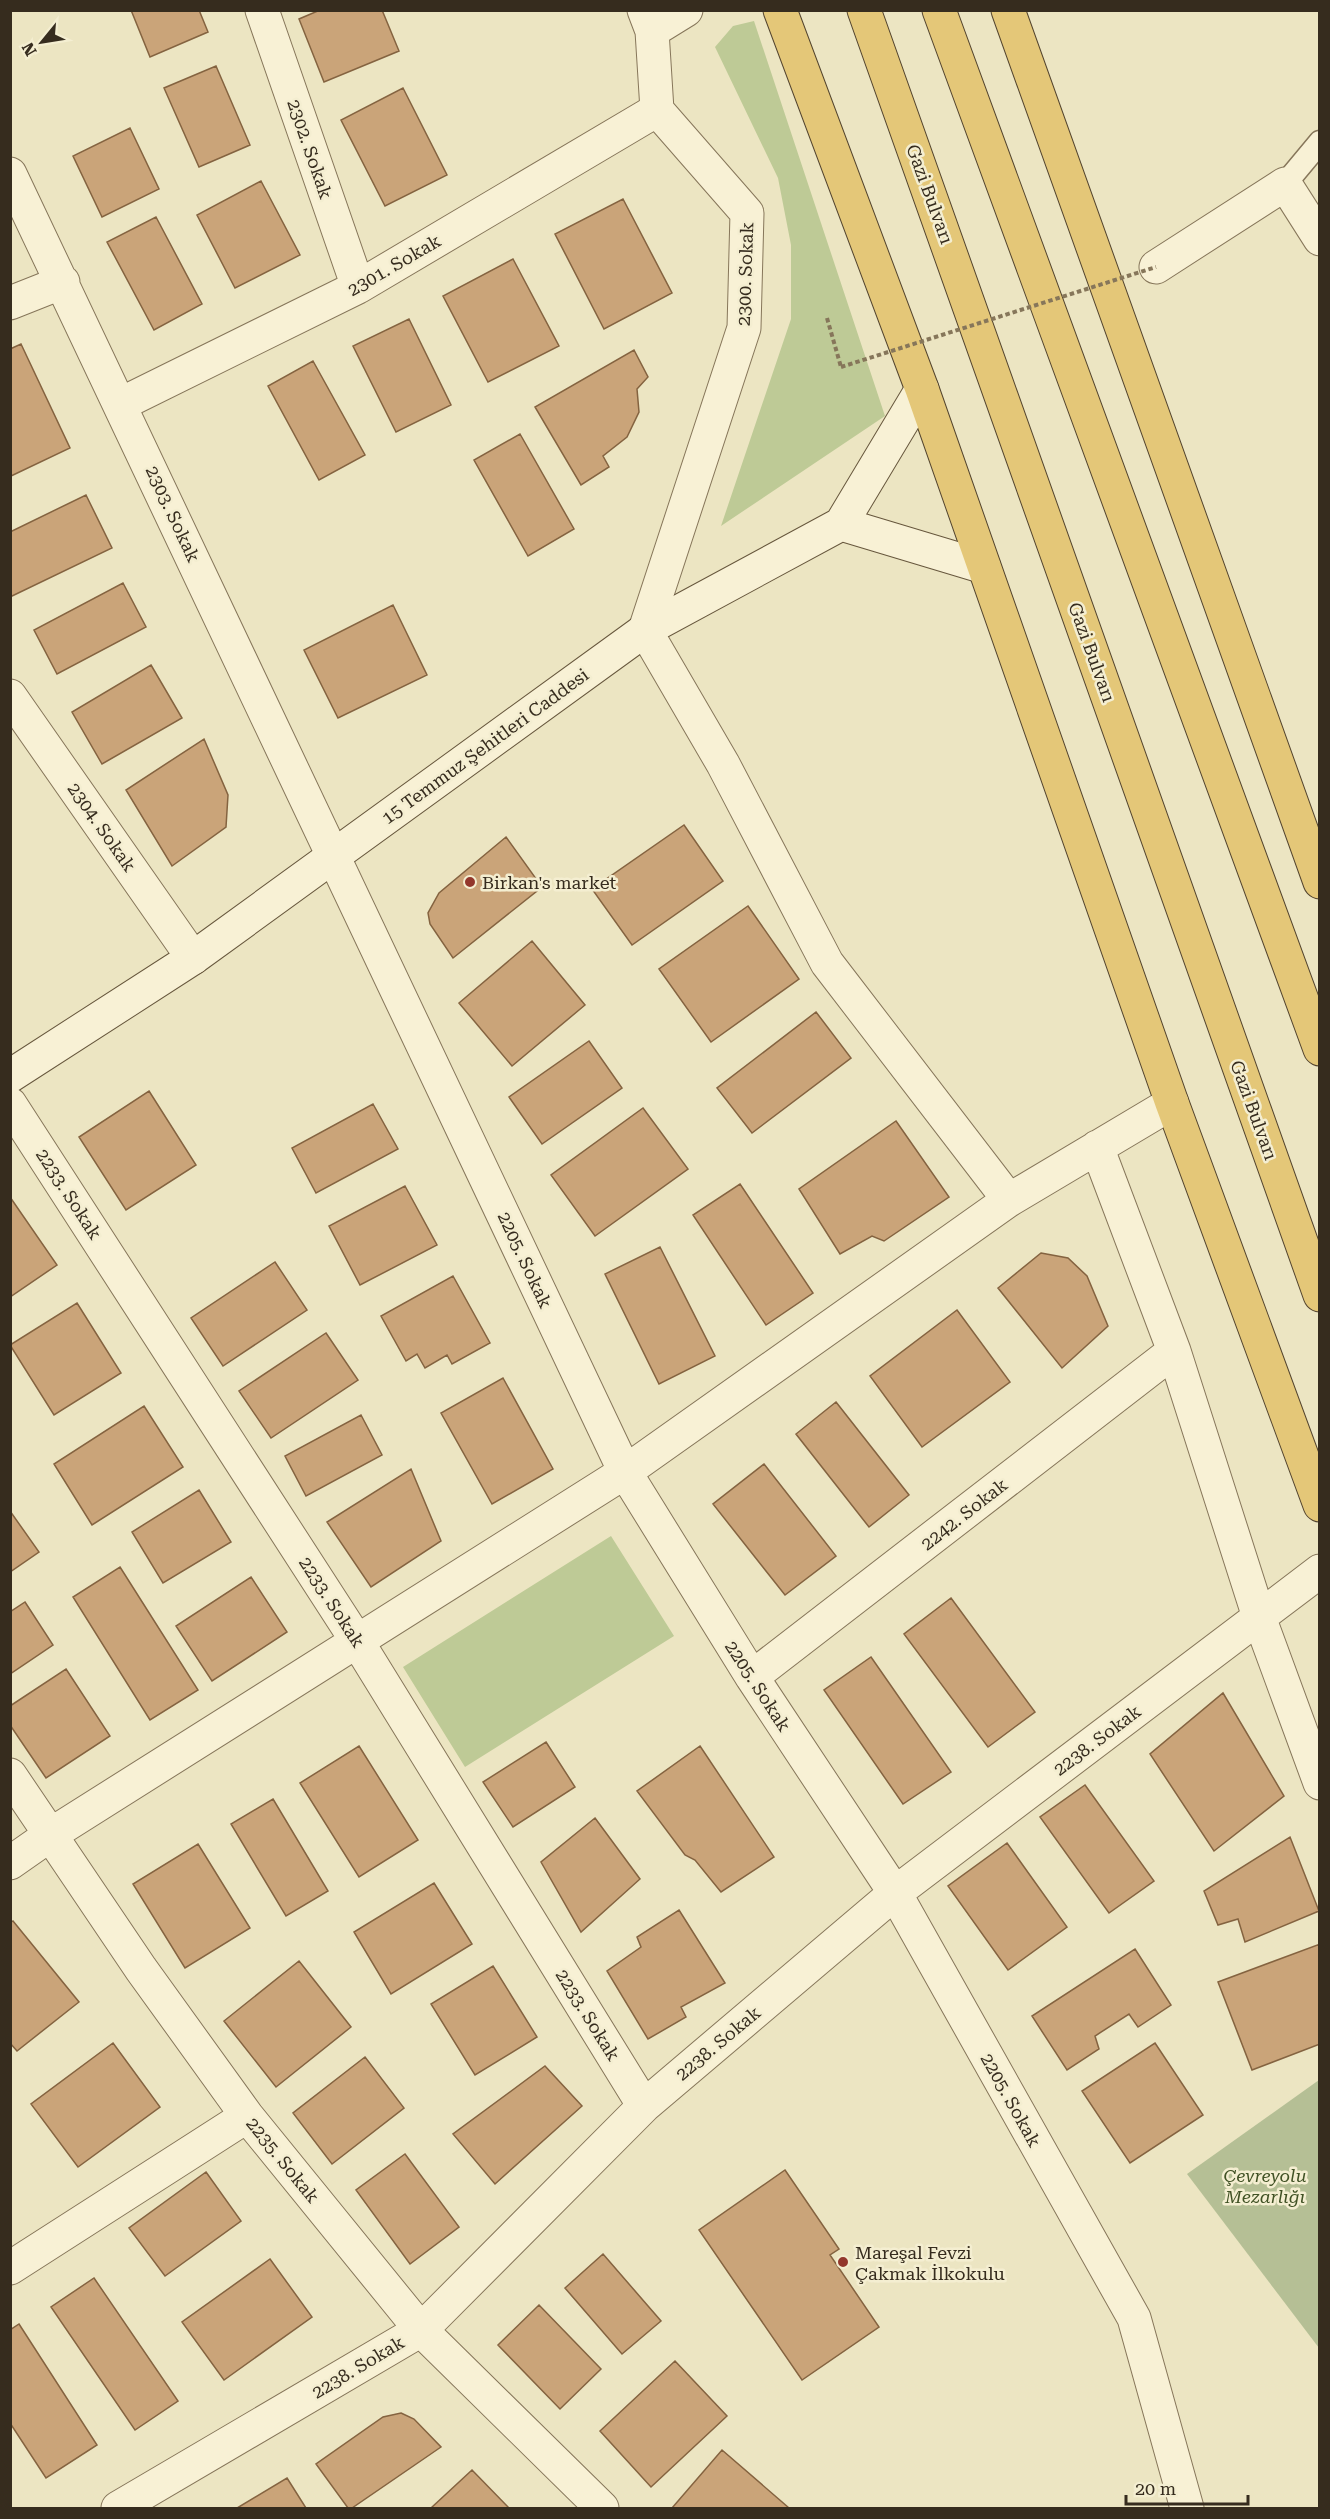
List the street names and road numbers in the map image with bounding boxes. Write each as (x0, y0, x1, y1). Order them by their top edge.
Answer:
street label: 2302. Sokak (283, 96, 337, 202)
street label: Gazi Bulvarı (902, 141, 958, 247)
street label: 2300. Sokak (733, 222, 757, 326)
street label: 2301. Sokak (344, 230, 444, 300)
street label: 2303. Sokak (142, 462, 204, 566)
street label: Gazi Bulvarı (1064, 599, 1120, 705)
street label: 15 Temmuz Şehitleri Caddesi (377, 664, 593, 828)
street label: 2304. Sokak (64, 778, 140, 876)
street label: Gazi Bulvarı (1226, 1057, 1282, 1163)
street label: 2233. Sokak (32, 1145, 106, 1243)
street label: 2205. Sokak (494, 1208, 556, 1312)
street label: 2242. Sokak (917, 1474, 1011, 1554)
street label: 2233. Sokak (295, 1553, 369, 1651)
street label: 2205. Sokak (721, 1637, 795, 1735)
street label: 2238. Sokak (1049, 1700, 1145, 1780)
street label: 2233. Sokak (552, 1965, 624, 2065)
street label: 2238. Sokak (671, 2002, 765, 2084)
street label: 2205. Sokak (977, 2049, 1045, 2151)
street label: 2235. Sokak (242, 2113, 324, 2207)
street label: 2238. Sokak (308, 2331, 408, 2403)

